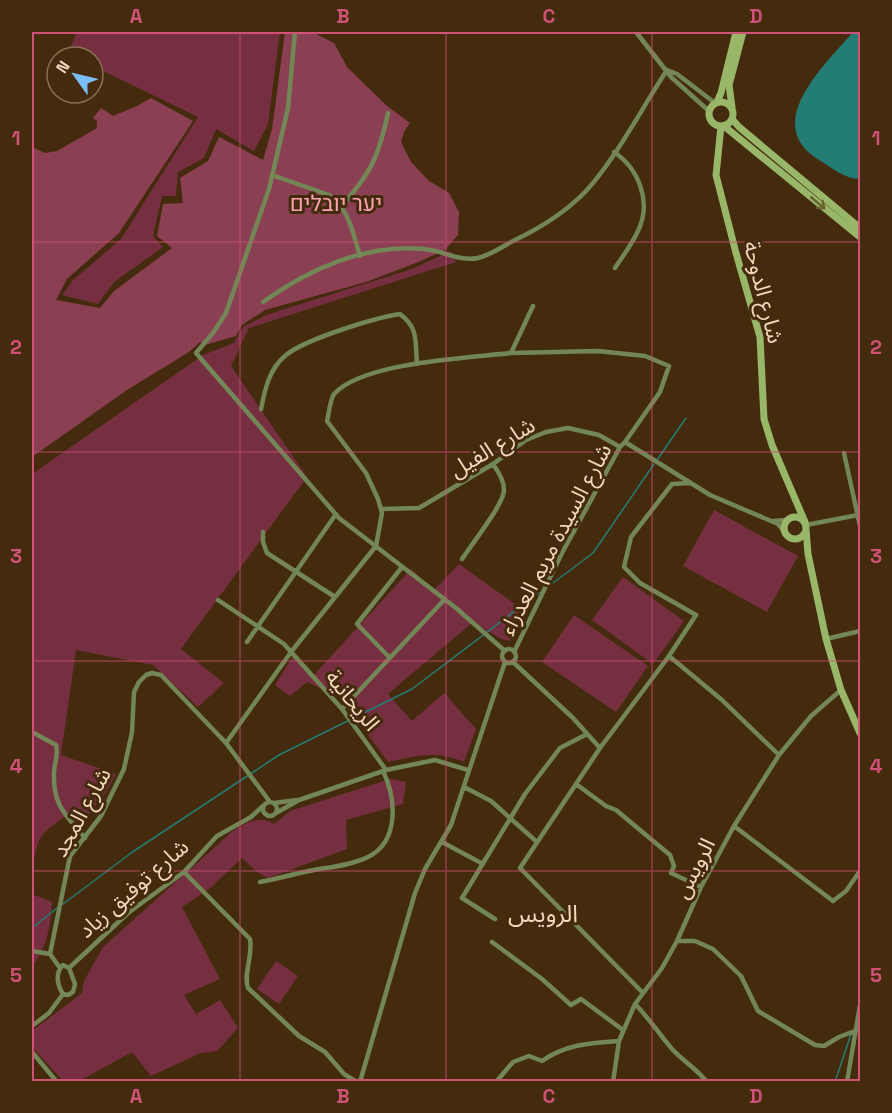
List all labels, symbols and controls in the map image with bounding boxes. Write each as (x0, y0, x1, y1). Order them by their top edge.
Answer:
text: A (130, 3, 143, 29)
text: B (336, 3, 350, 29)
text: C (543, 3, 556, 29)
text: D (749, 3, 763, 29)
north arrow (45, 45, 105, 105)
text: N (51, 57, 75, 77)
text: 1 (11, 125, 21, 151)
text: 1 (871, 125, 881, 151)
park label: יער יובלים (290, 189, 382, 217)
one-way arrow (810, 196, 826, 209)
street label: شارع الدوحة (735, 238, 790, 347)
text: 2 (10, 334, 22, 360)
text: 2 (870, 334, 882, 360)
street label: شارع الفيل (444, 411, 541, 486)
street label: شارع السيدة مريم العدراء (493, 438, 620, 641)
text: 3 (10, 543, 22, 569)
text: 3 (870, 543, 882, 569)
street label: الريحانية (320, 664, 386, 736)
text: 4 (10, 753, 23, 779)
text: 4 (870, 753, 883, 779)
street label: شارع المجد (45, 762, 120, 863)
street label: شارع توفيق زياد (72, 832, 196, 946)
street label: الرويس (667, 833, 721, 903)
district label: الرويس (508, 898, 578, 929)
text: 5 (10, 962, 22, 988)
text: 5 (870, 962, 882, 988)
text: A (130, 1083, 143, 1109)
text: B (336, 1083, 350, 1109)
text: C (543, 1083, 556, 1109)
text: D (749, 1083, 763, 1109)

